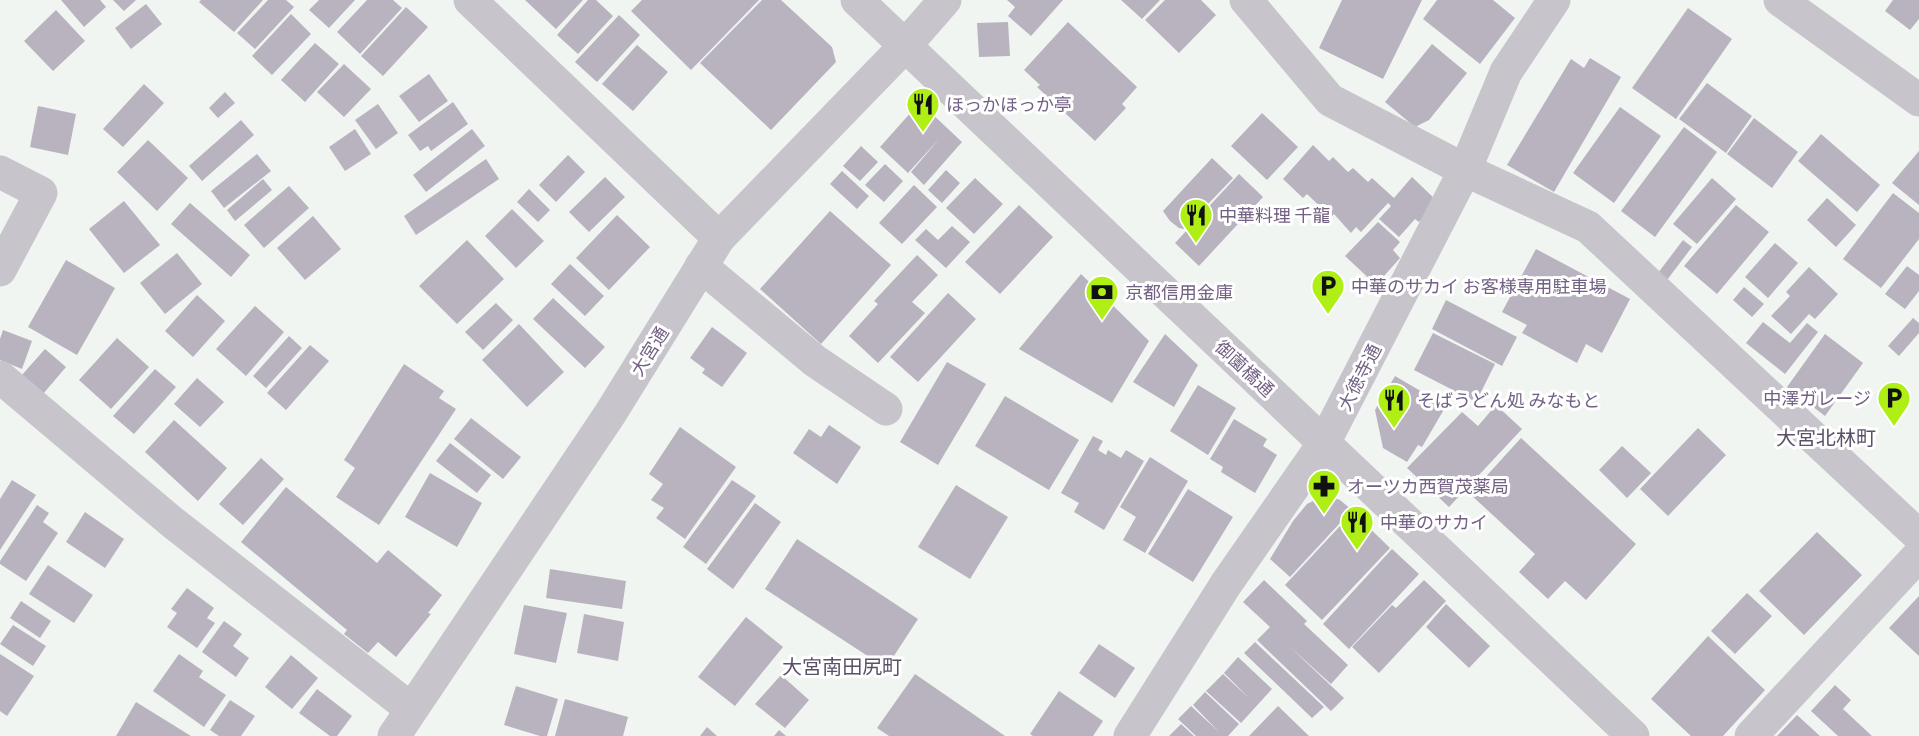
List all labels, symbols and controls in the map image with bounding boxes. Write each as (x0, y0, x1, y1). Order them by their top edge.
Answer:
restaurant icon: ほっかほっか亭 (905, 86, 941, 133)
place label: ほっかほっか亭 (946, 92, 1072, 116)
restaurant icon: 中華料理 千龍 (1178, 197, 1214, 244)
place label: 中華料理 千龍 (1219, 203, 1331, 227)
parking icon: 中華のサカイ お客様専用駐車場 (1310, 268, 1346, 315)
bank icon: 京都信用金庫 (1084, 274, 1120, 321)
place label: 中華のサカイ お客様専用駐車場 (1351, 274, 1607, 298)
place label: 京都信用金庫 (1125, 280, 1233, 304)
street label: 大宮通 (625, 322, 673, 380)
street label: 御薗橋通 (1210, 335, 1280, 401)
street label: 大徳寺通 (1332, 339, 1386, 415)
parking icon: 中澤ガレージ (1876, 380, 1912, 427)
restaurant icon: そばうどん処 みなもと (1376, 382, 1412, 429)
place label: 中澤ガレージ (1763, 386, 1871, 410)
place label: そばうどん処 みなもと (1417, 388, 1600, 412)
district label: 大宮北林町 (1776, 424, 1876, 451)
pharmacy icon: オーツカ西賀茂薬局 (1306, 468, 1342, 515)
place label: オーツカ西賀茂薬局 (1347, 474, 1509, 498)
restaurant icon: 中華のサカイ (1339, 504, 1375, 551)
place label: 中華のサカイ (1380, 510, 1488, 534)
district label: 大宮南田尻町 (782, 653, 902, 680)

